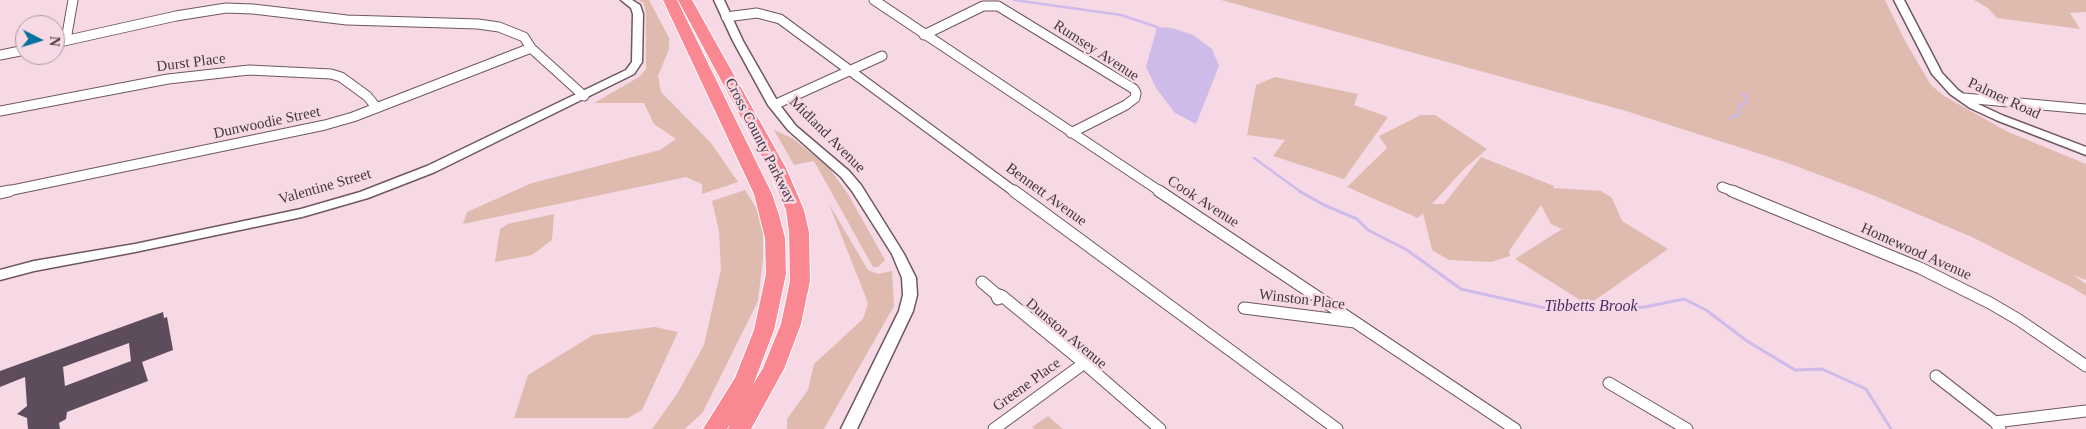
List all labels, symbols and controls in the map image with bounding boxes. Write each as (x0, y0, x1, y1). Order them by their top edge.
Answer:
north arrow (15, 15, 65, 65)
street label: Rumsey Avenue (1050, 17, 1142, 85)
text: N (47, 36, 62, 47)
street label: Durst Place (155, 50, 227, 76)
street label: Palmer Road (1965, 74, 2043, 124)
street label: Cross County Parkway (721, 75, 799, 207)
street label: Midland Avenue (785, 93, 869, 177)
street label: Dunwoodie Street (212, 103, 322, 143)
street label: Bennett Avenue (1002, 160, 1090, 230)
street label: Valentine Street (277, 165, 373, 209)
street label: Cook Avenue (1164, 172, 1242, 232)
street label: Homewood Avenue (1858, 220, 1974, 284)
street label: Winston Place (1258, 286, 1346, 314)
street label: Dunston Avenue (1022, 295, 1110, 373)
water label: Tibbetts Brook (1544, 297, 1638, 317)
street label: Greene Place (990, 354, 1064, 416)

